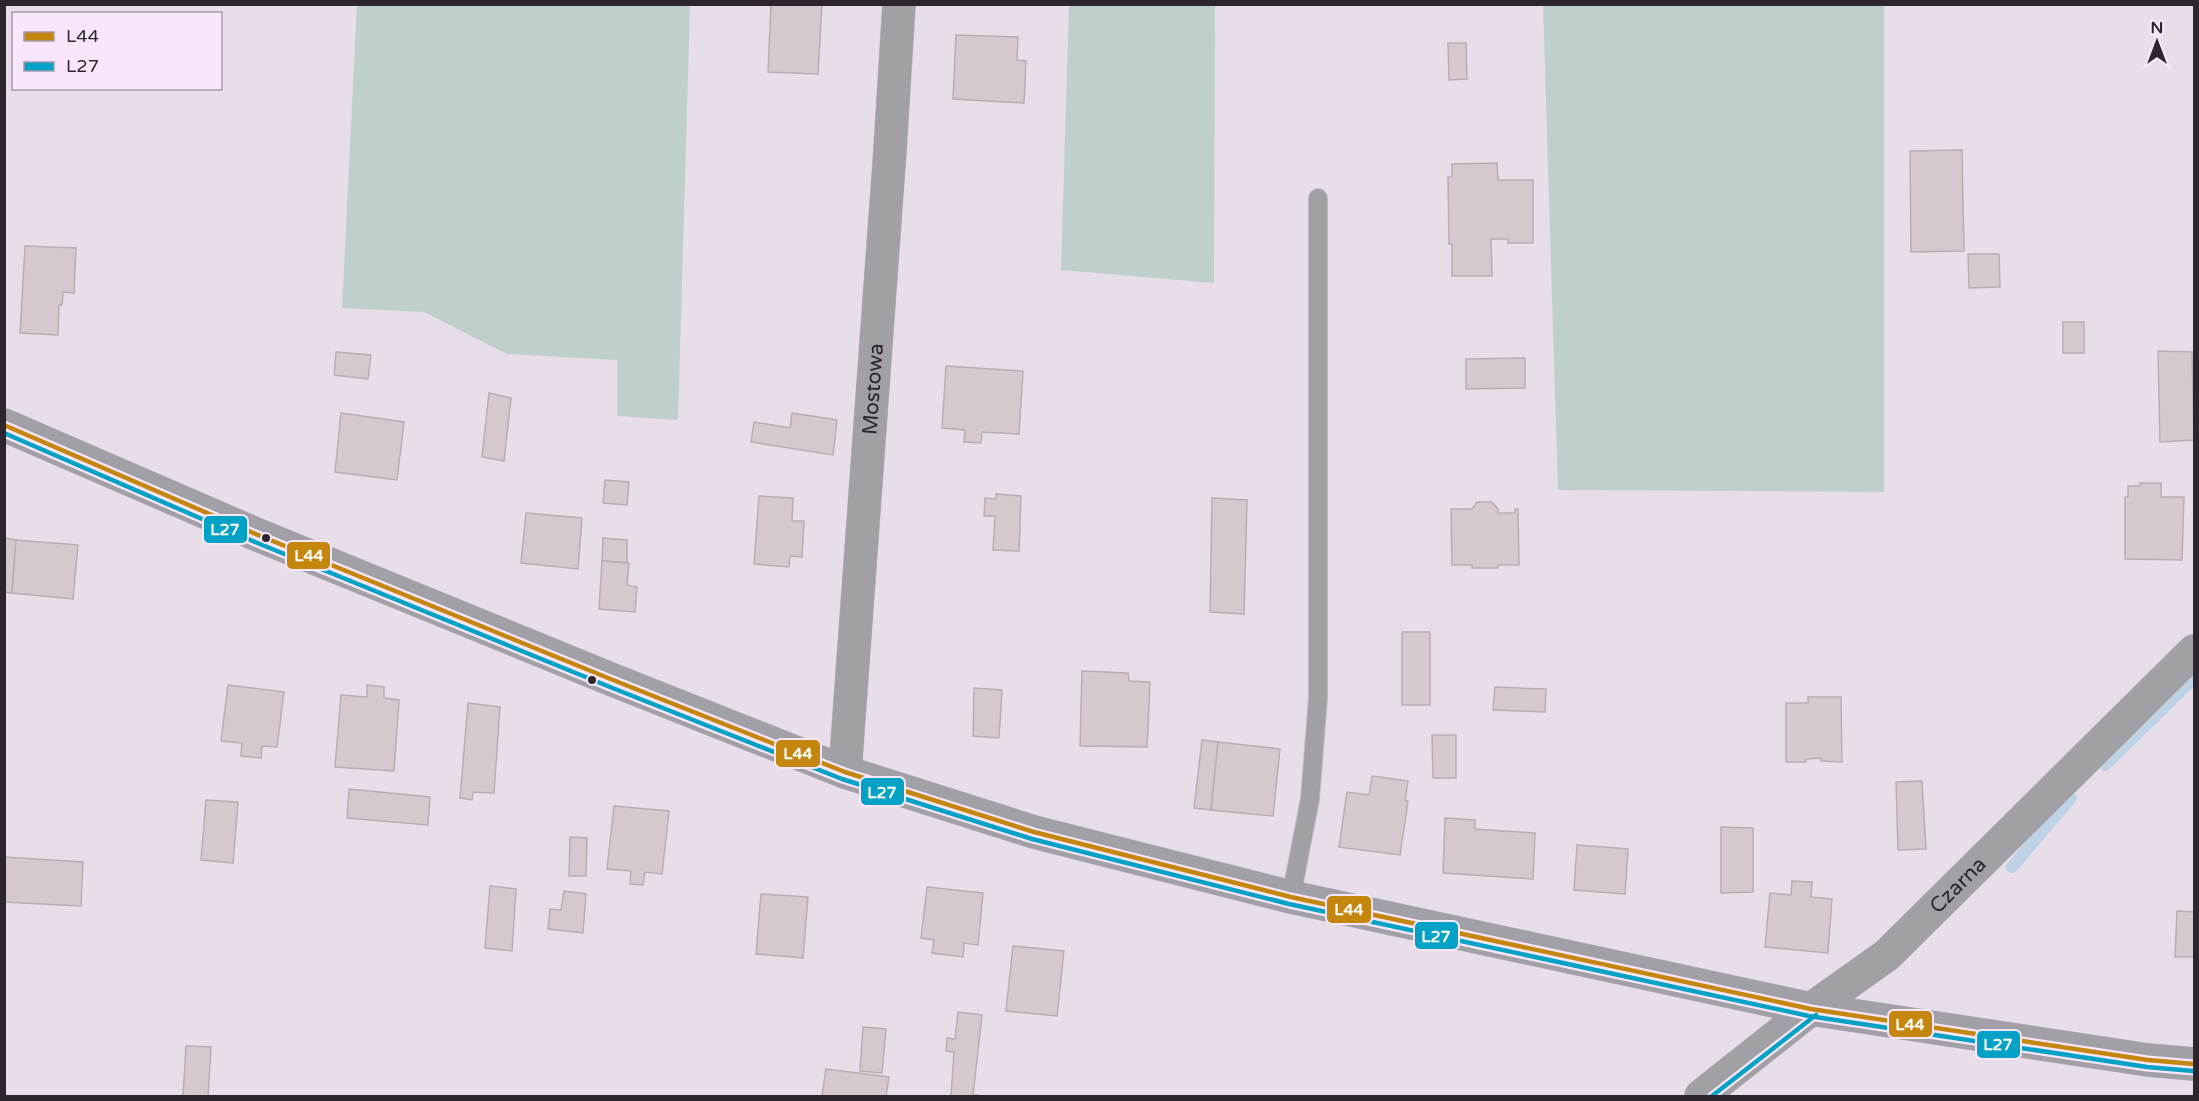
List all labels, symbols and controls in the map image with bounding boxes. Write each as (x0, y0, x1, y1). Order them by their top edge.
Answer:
legend (12, 12, 222, 90)
north arrow (2127, 12, 2187, 72)
text: N (2151, 18, 2163, 38)
text: L44 (66, 25, 99, 47)
text: L27 (66, 55, 99, 77)
street label: Mostowa (857, 342, 888, 436)
line badge: L27 (203, 515, 248, 544)
text: L27 (210, 520, 240, 540)
unlabelled marker (260, 532, 272, 544)
line badge: L44 (286, 541, 331, 570)
text: L44 (294, 546, 324, 566)
unlabelled marker (586, 674, 598, 686)
line badge: L44 (775, 739, 821, 768)
text: L44 (783, 744, 813, 764)
line badge: L27 (860, 777, 905, 806)
text: L27 (867, 783, 897, 803)
street label: Czarna (1924, 852, 1991, 918)
line badge: L44 (1326, 895, 1372, 924)
text: L44 (1334, 900, 1364, 920)
line badge: L27 (1414, 921, 1459, 950)
text: L27 (1421, 927, 1451, 947)
line badge: L44 (1888, 1010, 1933, 1038)
text: L44 (1895, 1015, 1925, 1035)
line badge: L27 (1976, 1030, 2021, 1059)
text: L27 (1983, 1035, 2013, 1055)

